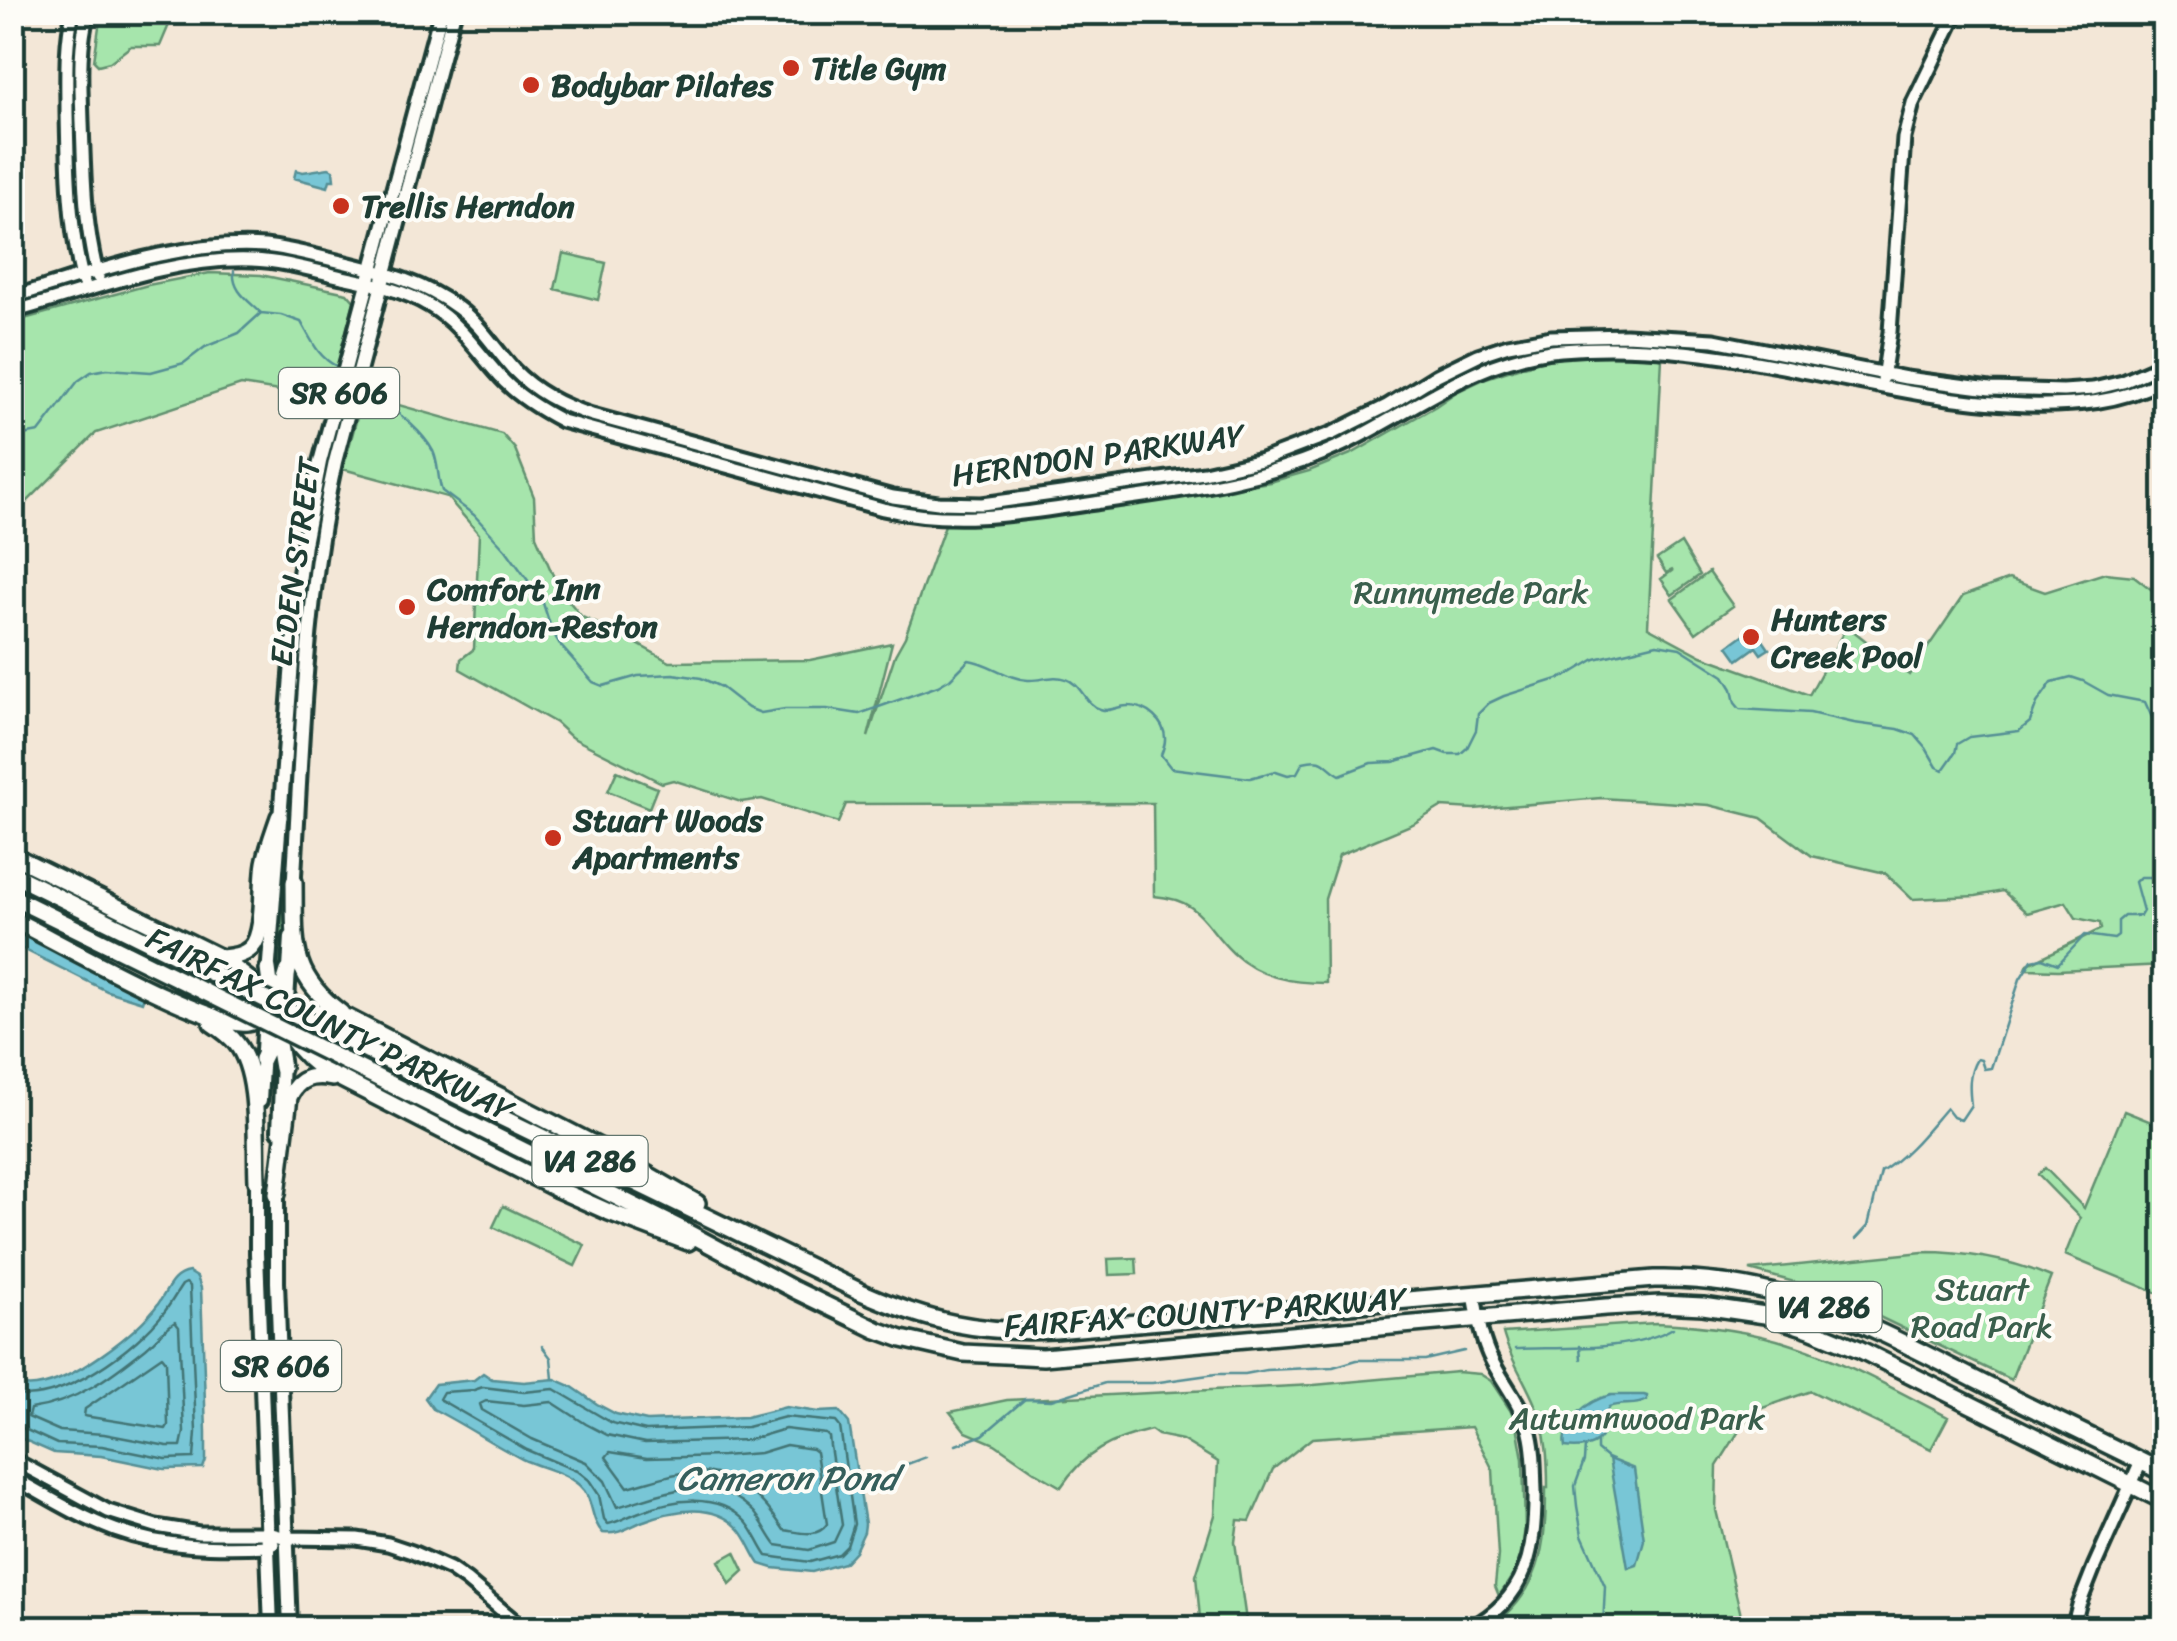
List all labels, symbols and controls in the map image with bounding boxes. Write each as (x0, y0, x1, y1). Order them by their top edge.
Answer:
place label: Title Gym (811, 40, 947, 97)
place label: Bodybar Pilates (551, 57, 774, 114)
marker: Title Gym (780, 57, 802, 79)
marker: Bodybar Pilates (520, 74, 542, 96)
place label: Trellis Herndon (361, 178, 575, 235)
marker: Trellis Herndon (330, 195, 352, 217)
road number: SR 606 (279, 368, 399, 418)
street label: HERNDON PARKWAY (948, 406, 1250, 504)
street label: ELDEN STREET (253, 452, 339, 670)
place label: Comfort Inn Herndon-Reston (426, 561, 658, 655)
park label: Runnymede Park (1354, 564, 1589, 621)
place label: Hunters Creek Pool (1770, 591, 1924, 685)
marker: Comfort Inn Herndon-Reston (396, 596, 418, 618)
marker: Hunters Creek Pool (1740, 626, 1762, 648)
place label: Stuart Woods Apartments (571, 792, 764, 886)
marker: Stuart Woods Apartments (542, 827, 564, 849)
street label: FAIRFAX COUNTY PARKWAY (136, 910, 525, 1139)
road number: VA 286 (532, 1136, 648, 1186)
park label: Stuart Road Park (1911, 1261, 2053, 1355)
street label: FAIRFAX COUNTY PARKWAY (1002, 1270, 1410, 1355)
road number: VA 286 (1766, 1282, 1882, 1332)
road number: SR 606 (221, 1341, 341, 1391)
park label: Autumnwood Park (1508, 1390, 1766, 1447)
water label: Cameron Pond (677, 1447, 906, 1509)

